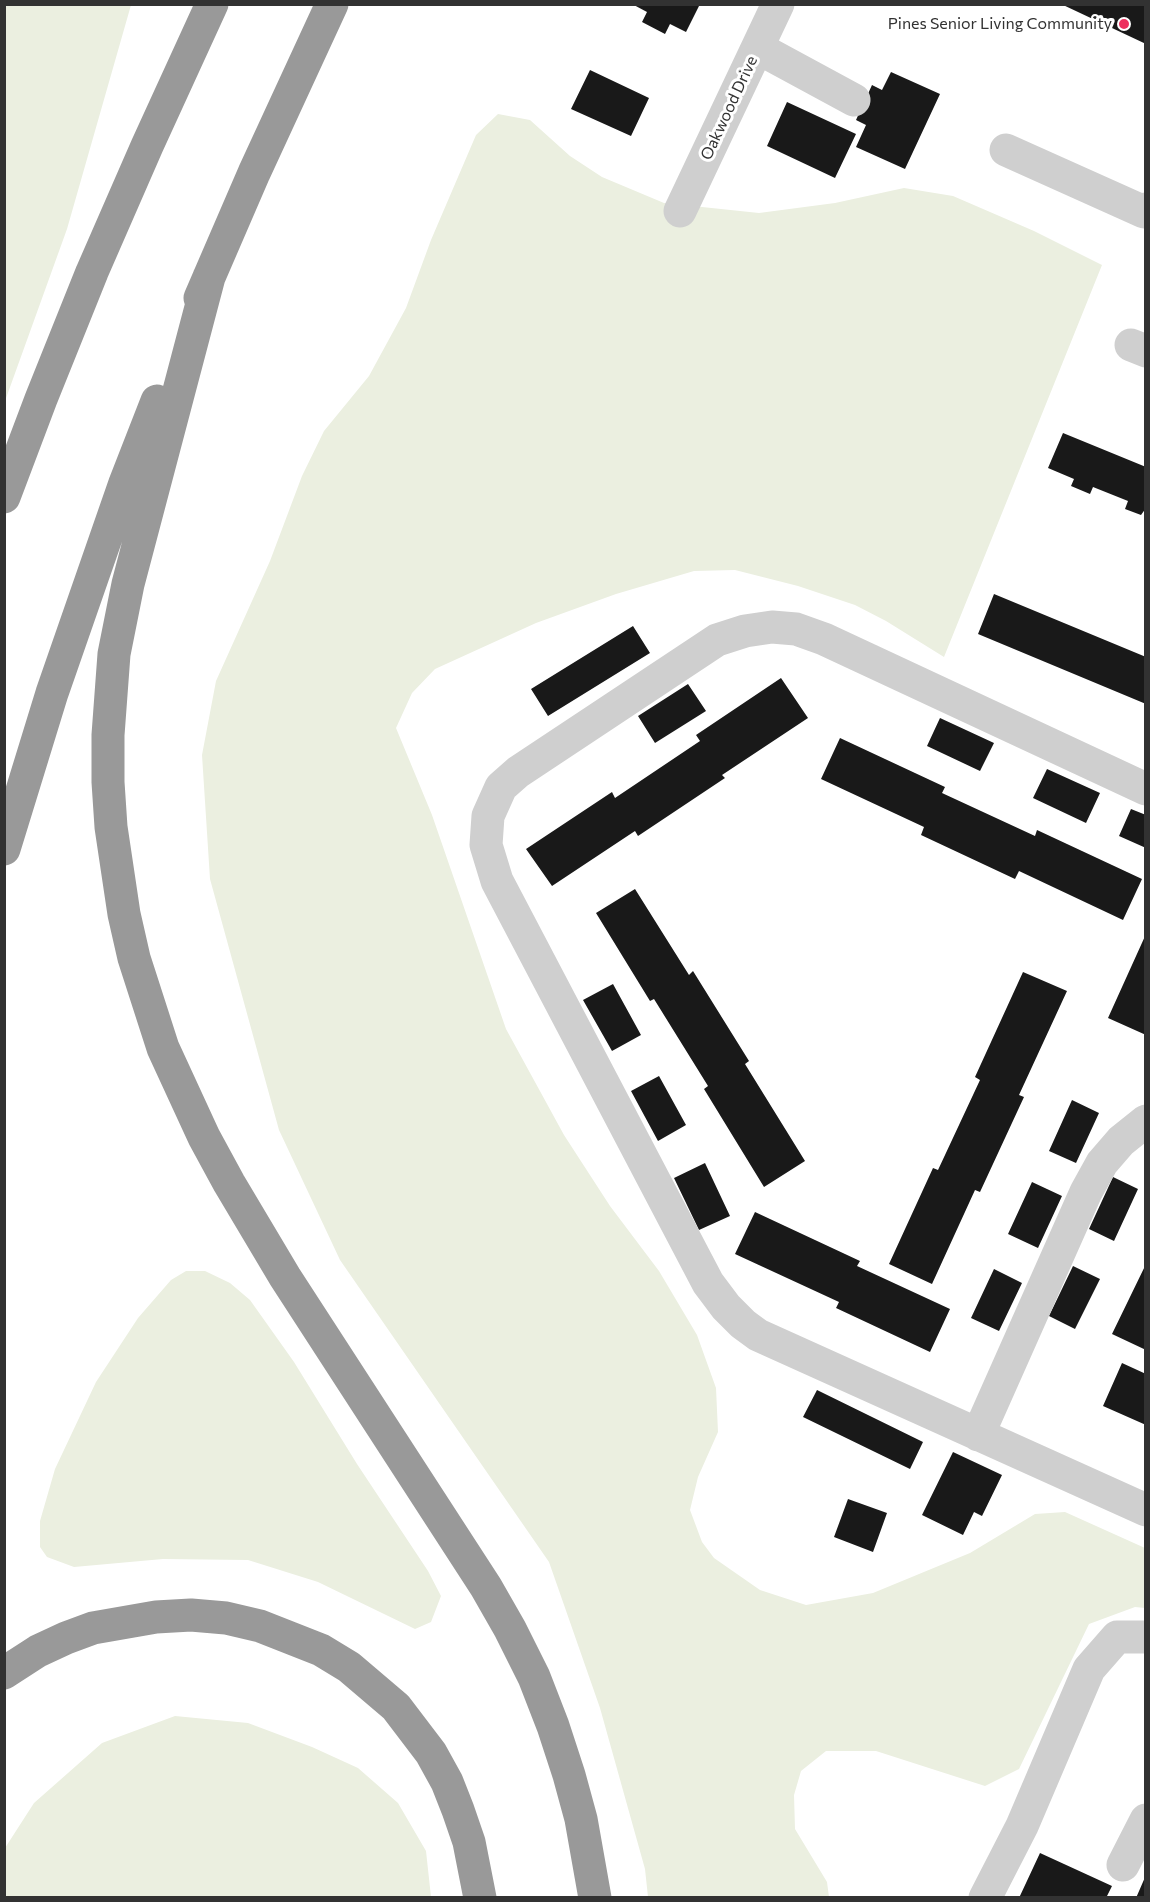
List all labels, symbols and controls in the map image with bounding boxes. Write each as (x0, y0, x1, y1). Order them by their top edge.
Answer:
place label: Pines Senior Living Community (888, 14, 1112, 34)
marker: Pines Senior Living Community (1117, 17, 1131, 31)
street label: Oakwood Drive (696, 53, 762, 163)

